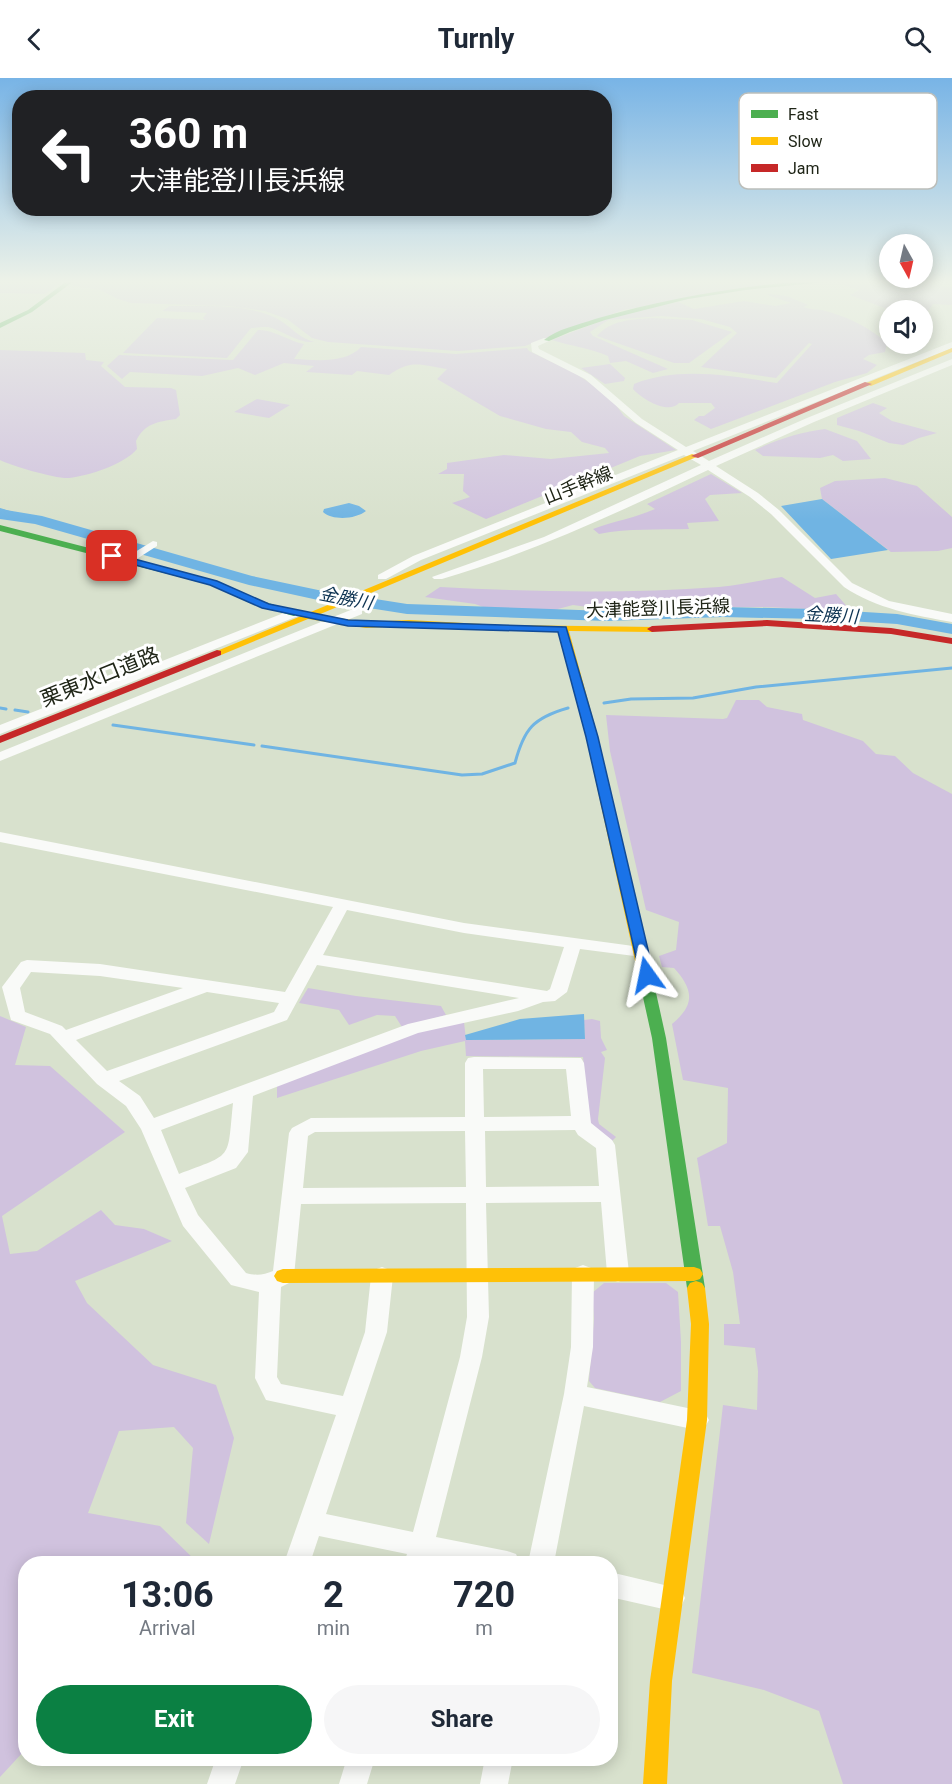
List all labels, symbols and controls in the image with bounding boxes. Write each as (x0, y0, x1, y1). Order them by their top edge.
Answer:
icon: back (18, 23, 51, 56)
text: Turnly (438, 23, 514, 55)
icon: search (901, 23, 934, 56)
legend (739, 93, 937, 189)
text: Fast (788, 105, 819, 124)
text: 360 m (129, 109, 248, 158)
icon: left (30, 114, 108, 192)
text: Slow (788, 132, 823, 151)
text: Jam (788, 159, 820, 178)
text: 大津能登川長浜線 (129, 165, 345, 197)
north arrow (879, 234, 933, 288)
map controls (879, 234, 933, 354)
button: sound (879, 300, 933, 354)
street label: 山手幹線 (541, 462, 615, 508)
pin (86, 530, 137, 581)
icon: arrive (95, 539, 128, 572)
water label: 金勝川 (317, 583, 376, 614)
street label: 大津能登川長浜線 (586, 595, 730, 621)
water label: 金勝川 (803, 603, 861, 627)
street label: 栗東水口道路 (37, 642, 163, 712)
position arrow (615, 943, 679, 1007)
text: 13:06 (121, 1574, 214, 1616)
text: 2 (323, 1574, 344, 1616)
text: 720 (453, 1574, 515, 1616)
text: Arrival (139, 1616, 196, 1640)
text: min (317, 1616, 350, 1640)
text: m (475, 1616, 493, 1640)
button: Exit (36, 1685, 312, 1754)
button: Share (324, 1685, 600, 1754)

